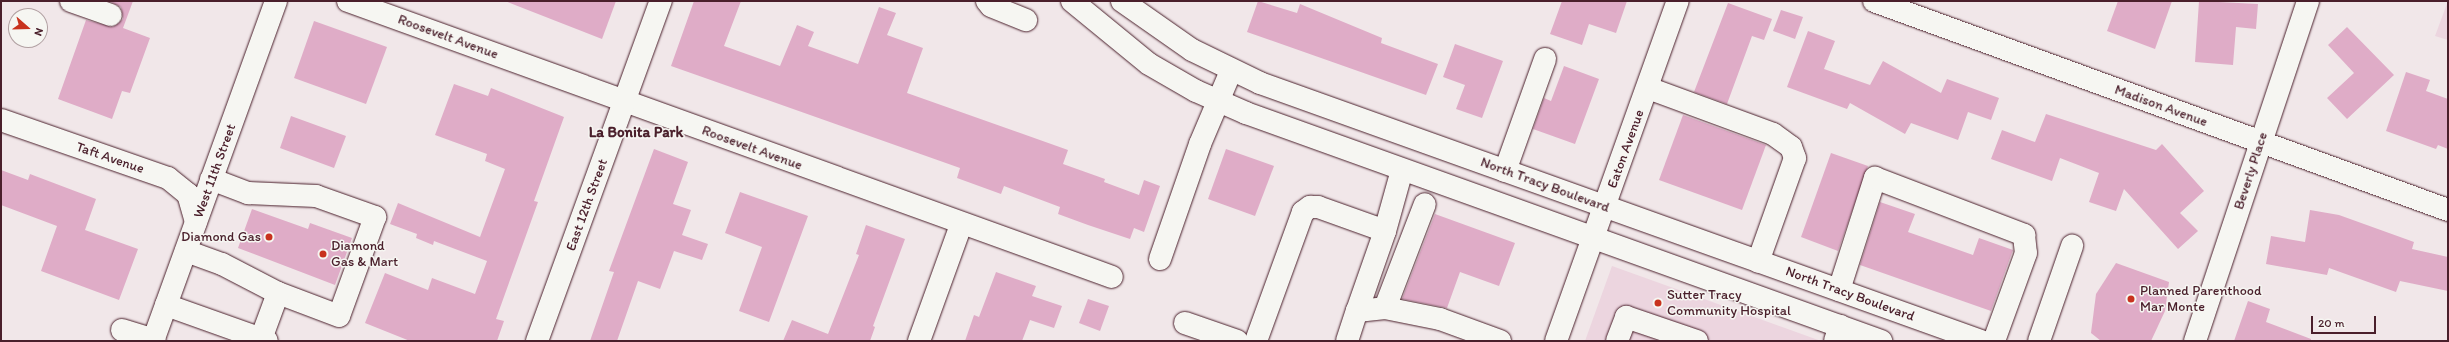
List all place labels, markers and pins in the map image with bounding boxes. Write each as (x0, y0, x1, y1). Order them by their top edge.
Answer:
place label: Diamond Gas (181, 229, 261, 245)
marker: Diamond Gas (264, 232, 274, 242)
place label: Diamond Gas & Mart (331, 238, 399, 270)
marker: Diamond Gas & Mart (318, 249, 328, 259)
place label: Planned Parenthood Mar Monte (2140, 283, 2261, 316)
place label: Sutter Tracy Community Hospital (1667, 287, 1790, 320)
marker: Planned Parenthood Mar Monte (2125, 293, 2137, 305)
marker: Sutter Tracy Community Hospital (1652, 297, 1664, 309)

